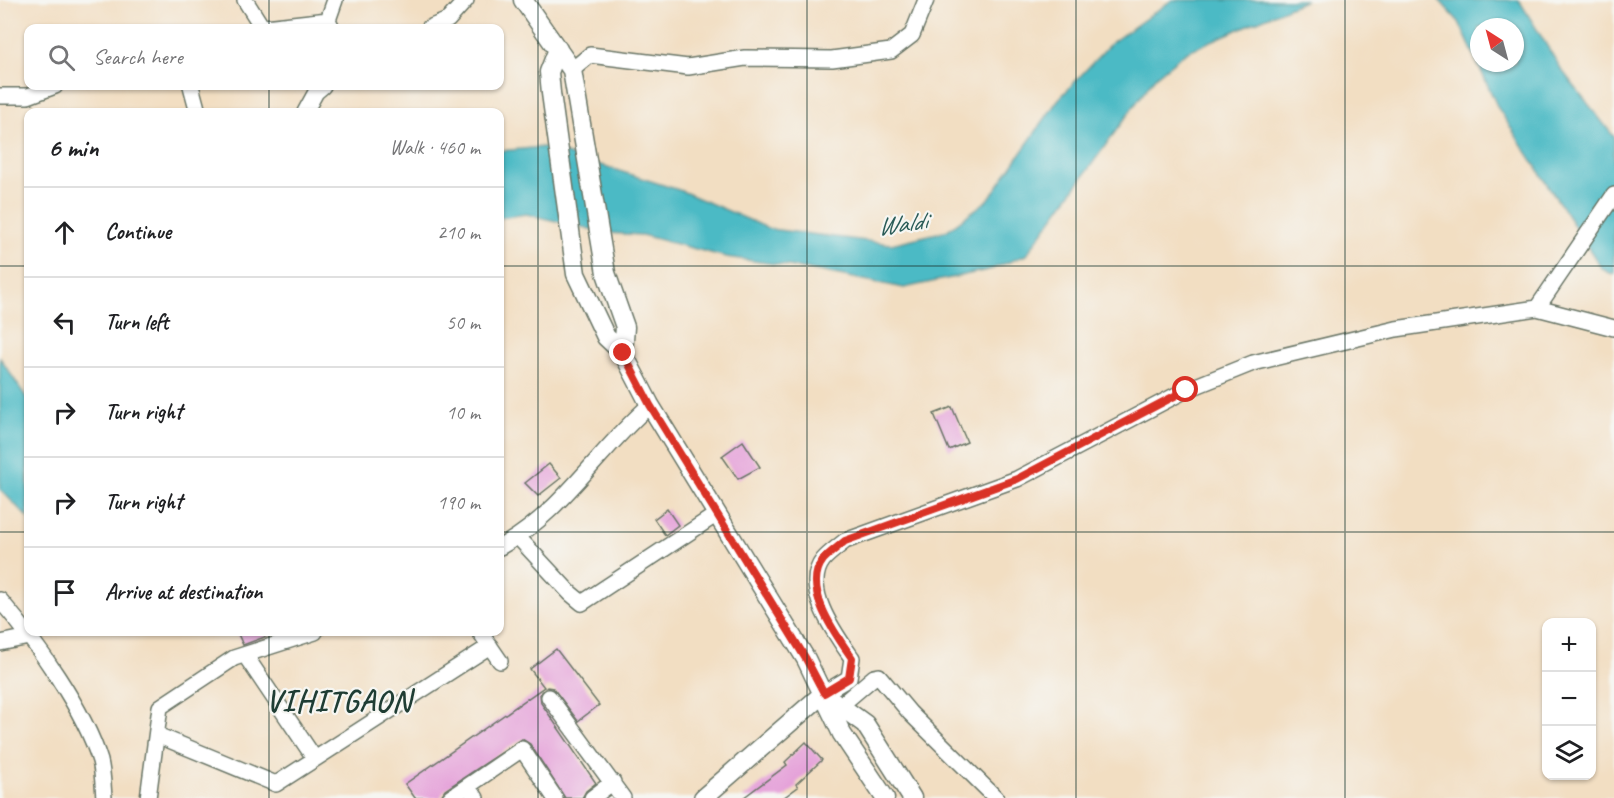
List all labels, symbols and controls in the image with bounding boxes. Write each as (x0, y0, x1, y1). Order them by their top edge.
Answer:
north arrow (1470, 18, 1524, 72)
search box (24, 24, 504, 90)
icon: search (45, 41, 78, 74)
text: Search here (93, 43, 183, 71)
text: 6 min (48, 131, 98, 164)
text: Walk · 460 m (390, 135, 480, 160)
water label: Waldi (875, 203, 935, 243)
icon: ahead (48, 216, 81, 249)
text: Continue (105, 218, 171, 246)
text: 210 m (437, 220, 480, 245)
icon: left (48, 306, 81, 339)
text: Turn left (105, 308, 169, 336)
text: 50 m (446, 310, 480, 335)
route end (609, 339, 635, 365)
route start (1172, 376, 1198, 402)
icon: right (48, 396, 81, 429)
text: Turn right (105, 398, 182, 426)
text: 10 m (446, 400, 480, 425)
icon: right (48, 486, 81, 519)
text: Turn right (105, 488, 182, 516)
text: 190 m (437, 490, 480, 515)
icon: arrive (48, 576, 81, 609)
text: Arrive at destination (105, 578, 262, 606)
map controls (1542, 618, 1596, 780)
button: + (1542, 618, 1596, 672)
button: − (1542, 672, 1596, 726)
district label: VIHITGAON (266, 682, 416, 720)
button: layers (1542, 726, 1596, 780)

